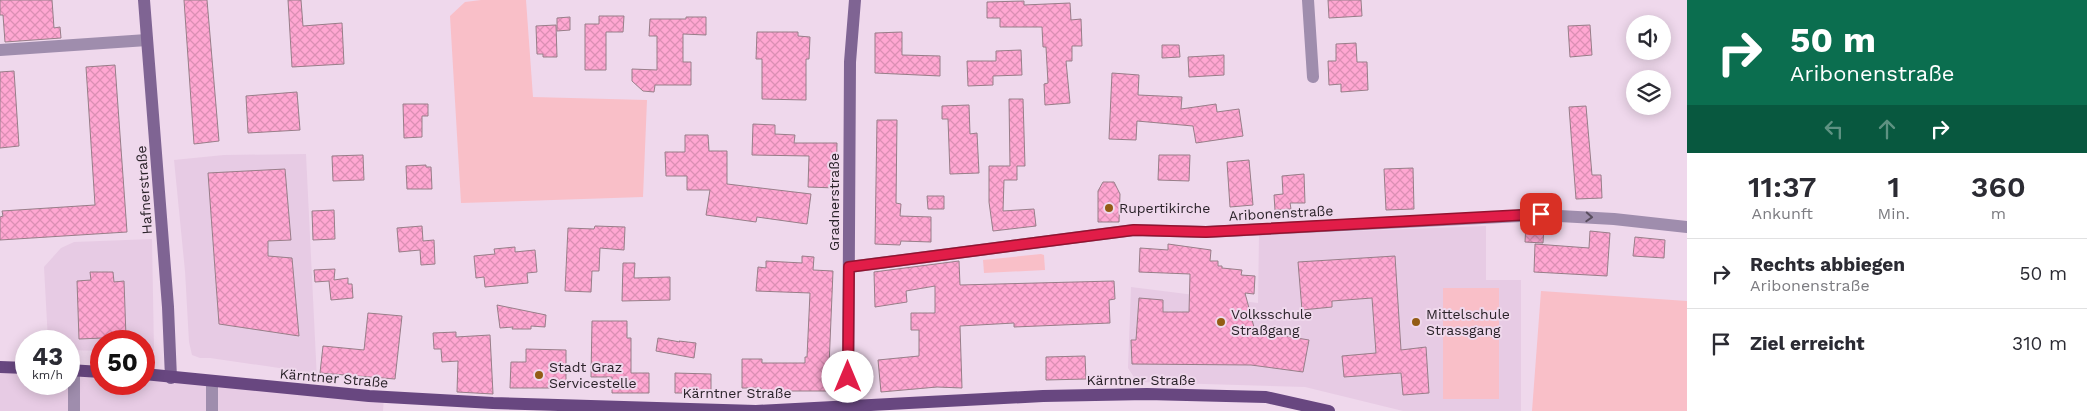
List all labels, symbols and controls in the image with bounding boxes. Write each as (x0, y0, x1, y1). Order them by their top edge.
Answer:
map controls (1626, 15, 1671, 115)
button: sound (1626, 15, 1671, 60)
text: 50 m (1790, 19, 1876, 61)
icon: right (1707, 20, 1772, 85)
text: Aribonenstraße (1790, 61, 1954, 86)
button: layers (1626, 70, 1671, 115)
icon: left (1820, 115, 1848, 143)
icon: ahead (1873, 115, 1901, 143)
icon: right (1926, 115, 1954, 143)
street label: Hafnerstraße (133, 145, 155, 235)
street label: Gradnerstraße (826, 153, 842, 251)
text: 11:37 (1748, 169, 1816, 204)
text: 1 (1887, 169, 1900, 204)
text: 360 (1971, 169, 2026, 204)
pin (1520, 193, 1562, 235)
place label: Rupertikirche (1119, 200, 1210, 216)
icon: arrive (1527, 200, 1555, 228)
marker: Rupertikirche (1103, 202, 1115, 214)
street label: Aribonenstraße (1228, 202, 1334, 224)
text: Ankunft (1752, 204, 1813, 223)
text: Min. (1878, 204, 1910, 223)
text: m (1991, 204, 2006, 223)
one-way arrow (1586, 212, 1594, 223)
text: Rechts abbiegen (1750, 253, 1905, 276)
icon: right (1707, 260, 1735, 288)
text: 50 m (2020, 262, 2067, 285)
text: Aribonenstraße (1750, 276, 1870, 295)
place label: Volksschule Straßgang (1231, 306, 1312, 338)
place label: Mittelschule Strassgang (1426, 306, 1510, 338)
marker: Volksschule Straßgang (1215, 316, 1227, 328)
marker: Mittelschule Strassgang (1410, 316, 1422, 328)
speed limit sign: 50 (90, 330, 155, 395)
icon: arrive (1707, 330, 1735, 358)
text: Ziel erreicht (1750, 332, 1865, 355)
text: 310 m (2012, 332, 2067, 355)
text: 43 (32, 342, 63, 371)
position arrow (821, 350, 873, 402)
place label: Stadt Graz Servicestelle (549, 359, 637, 391)
street label: Kärntner Straße (279, 365, 389, 391)
text: km/h (32, 368, 63, 382)
marker: Stadt Graz Servicestelle (533, 369, 545, 381)
street label: Kärntner Straße (1087, 372, 1195, 388)
street label: Kärntner Straße (683, 385, 791, 401)

